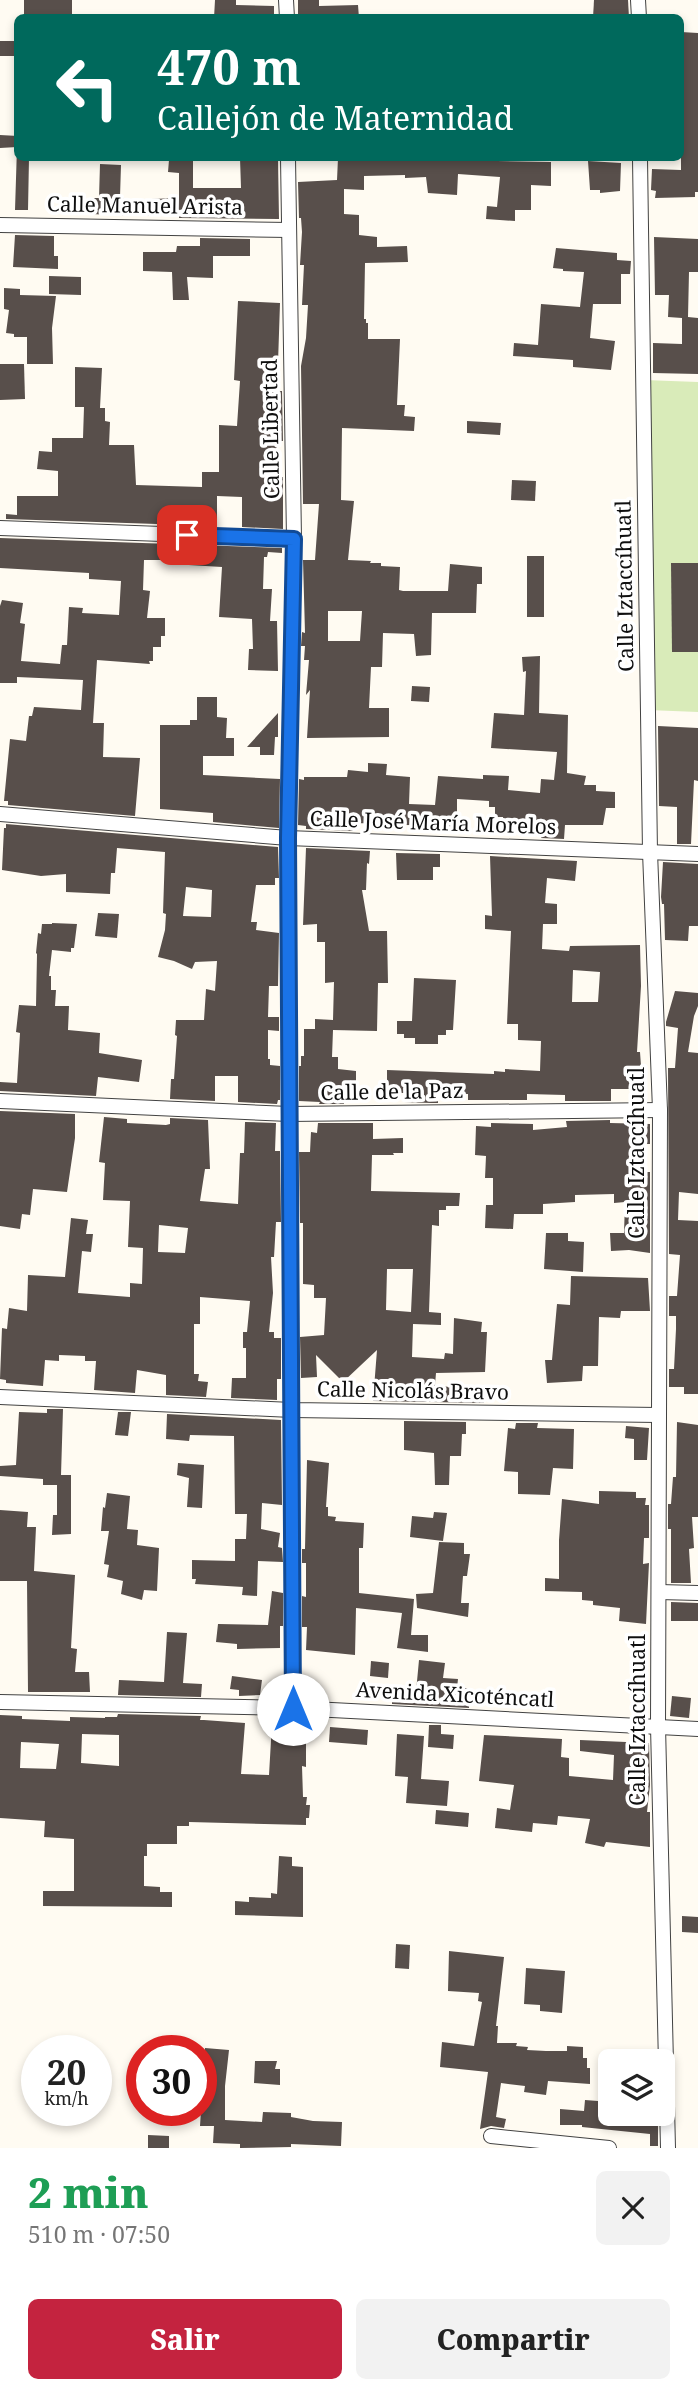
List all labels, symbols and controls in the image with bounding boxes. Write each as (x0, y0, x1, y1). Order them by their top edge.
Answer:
text: 470 m (157, 33, 301, 99)
icon: left (42, 42, 133, 133)
text: Callejón de Maternidad (157, 96, 513, 139)
street label: Calle Manuel Arista (47, 189, 243, 221)
street label: Calle Libertad (255, 359, 285, 499)
street label: Calle Iztaccíhuatl (608, 499, 639, 672)
pin (157, 505, 217, 565)
icon: arrive (168, 516, 206, 554)
street label: Calle José María Morelos (309, 804, 557, 840)
street label: Calle Iztaccíhuatl (622, 1067, 650, 1239)
street label: Calle de la Paz (320, 1076, 464, 1106)
street label: Calle Nicolás Bravo (317, 1374, 509, 1406)
street label: Calle Iztaccíhuatl (623, 1634, 651, 1806)
position arrow (256, 1672, 330, 1746)
street label: Avenida Xicoténcatl (355, 1675, 555, 1713)
speed limit sign: 30 (126, 2035, 217, 2126)
text: 20 (47, 2048, 86, 2095)
map controls (598, 2049, 675, 2126)
button: layers (598, 2049, 675, 2126)
text: km/h (44, 2086, 89, 2110)
text: 2 min (28, 2163, 149, 2220)
button: close (596, 2171, 670, 2245)
text: 510 m · 07:50 (28, 2218, 170, 2250)
button: Salir (28, 2299, 342, 2379)
button: Compartir (356, 2299, 670, 2379)

